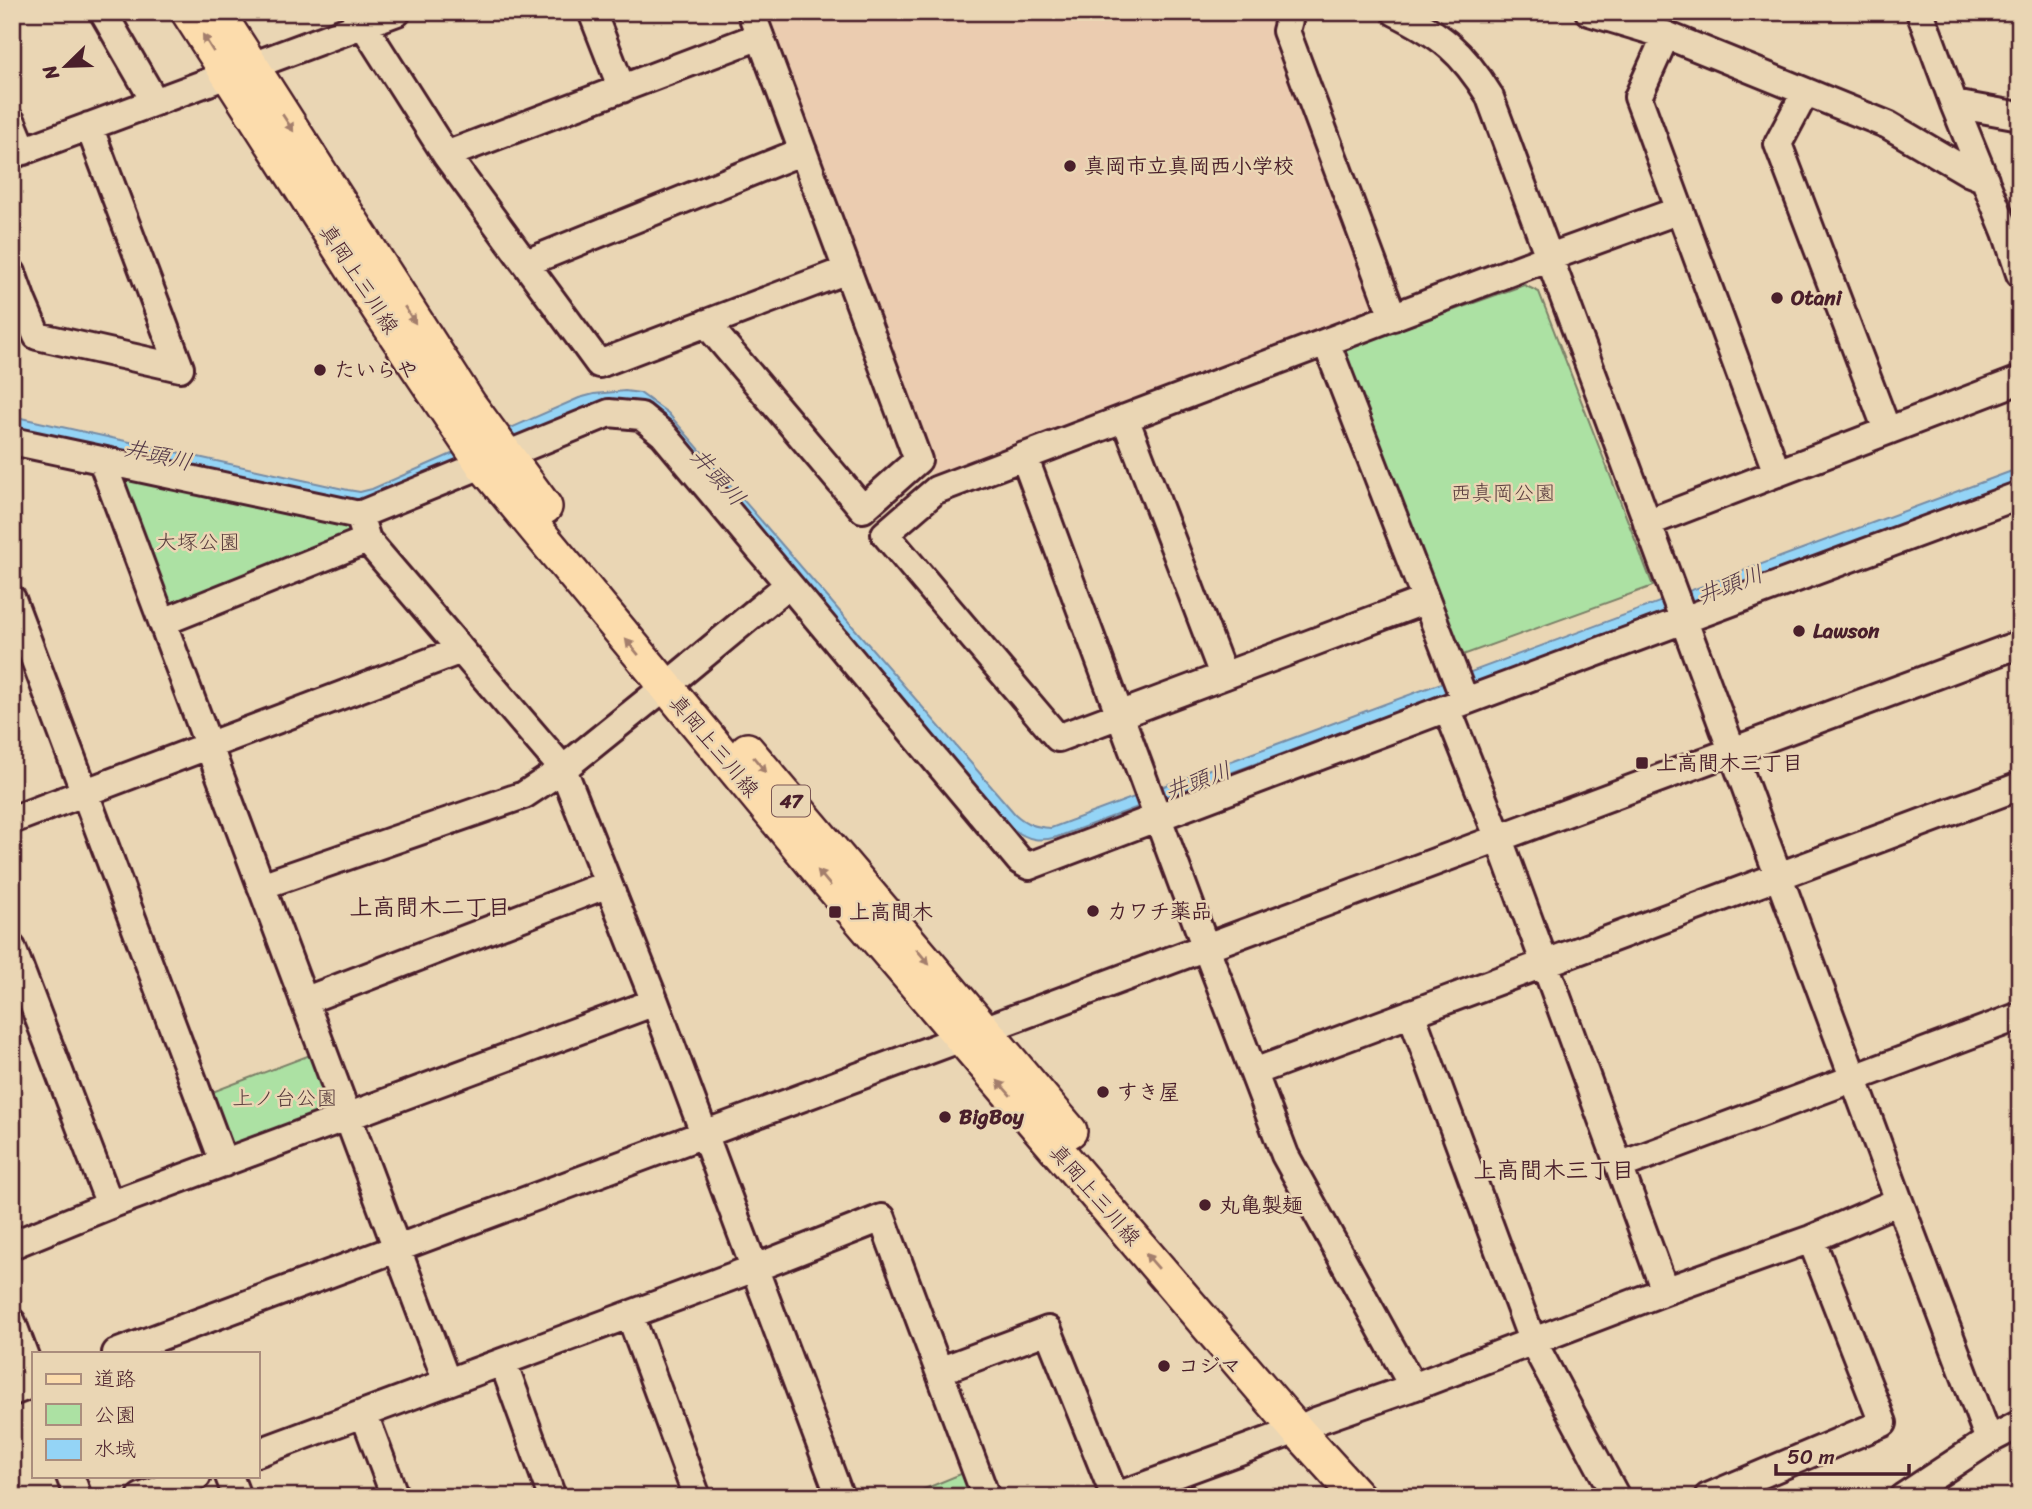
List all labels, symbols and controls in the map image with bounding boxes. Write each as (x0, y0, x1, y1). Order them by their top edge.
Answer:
north arrow (32, 32, 102, 102)
one-way arrow (201, 34, 214, 53)
text: N (33, 59, 69, 86)
one-way arrow (281, 114, 294, 133)
place label: 真岡市立真岡西小学校 (1084, 147, 1294, 185)
marker: 真岡市立真岡西小学校 (1062, 158, 1078, 174)
street label: 真岡上三川線 (309, 216, 409, 342)
place label: Otani (1791, 279, 1843, 317)
marker: Otani (1769, 290, 1785, 306)
one-way arrow (403, 306, 417, 324)
place label: たいらや (334, 351, 418, 389)
marker: たいらや (312, 362, 328, 378)
water label: 井頭川 (120, 427, 196, 483)
water label: 井頭川 (680, 438, 756, 516)
park label: 西真岡公園 (1451, 474, 1556, 512)
park label: 大塚公園 (156, 523, 240, 561)
water label: 井頭川 (1690, 553, 1770, 617)
place label: Lawson (1813, 612, 1880, 650)
marker: Lawson (1791, 623, 1807, 639)
one-way arrow (625, 638, 640, 655)
street label: 真岡上三川線 (659, 686, 769, 806)
place label: 上高間木三丁目 (1656, 744, 1803, 782)
water label: 井頭川 (1159, 750, 1237, 812)
marker: 上高間木三丁目 (1634, 755, 1650, 771)
one-way arrow (752, 756, 768, 774)
road number: 47 (772, 786, 810, 816)
one-way arrow (816, 869, 832, 887)
district label: 上高間木二丁目 (350, 887, 511, 928)
place label: カワチ薬品 (1107, 892, 1212, 930)
place label: 上高間木 (849, 893, 933, 931)
marker: カワチ薬品 (1085, 903, 1101, 919)
marker: 上高間木 (827, 904, 843, 920)
one-way arrow (915, 948, 931, 966)
place label: すき屋 (1117, 1073, 1180, 1111)
park label: 上ノ台公園 (233, 1079, 338, 1117)
one-way arrow (997, 1080, 1012, 1097)
marker: すき屋 (1095, 1084, 1111, 1100)
place label: BigBoy (959, 1098, 1025, 1136)
marker: BigBoy (937, 1109, 953, 1125)
street label: 真岡上三川線 (1039, 1135, 1151, 1255)
district label: 上高間木三丁目 (1474, 1150, 1635, 1191)
place label: 丸亀製麺 (1219, 1186, 1303, 1224)
marker: 丸亀製麺 (1197, 1197, 1213, 1213)
one-way arrow (1144, 1252, 1160, 1270)
place label: コジマ (1178, 1347, 1241, 1385)
legend (32, 1352, 259, 1478)
marker: コジマ (1156, 1358, 1172, 1374)
text: 道路 (94, 1360, 136, 1398)
text: 公園 (94, 1396, 136, 1434)
text: 水域 (94, 1430, 136, 1468)
scale bar (1776, 1432, 1910, 1476)
text: 50 m (1787, 1438, 1835, 1476)

